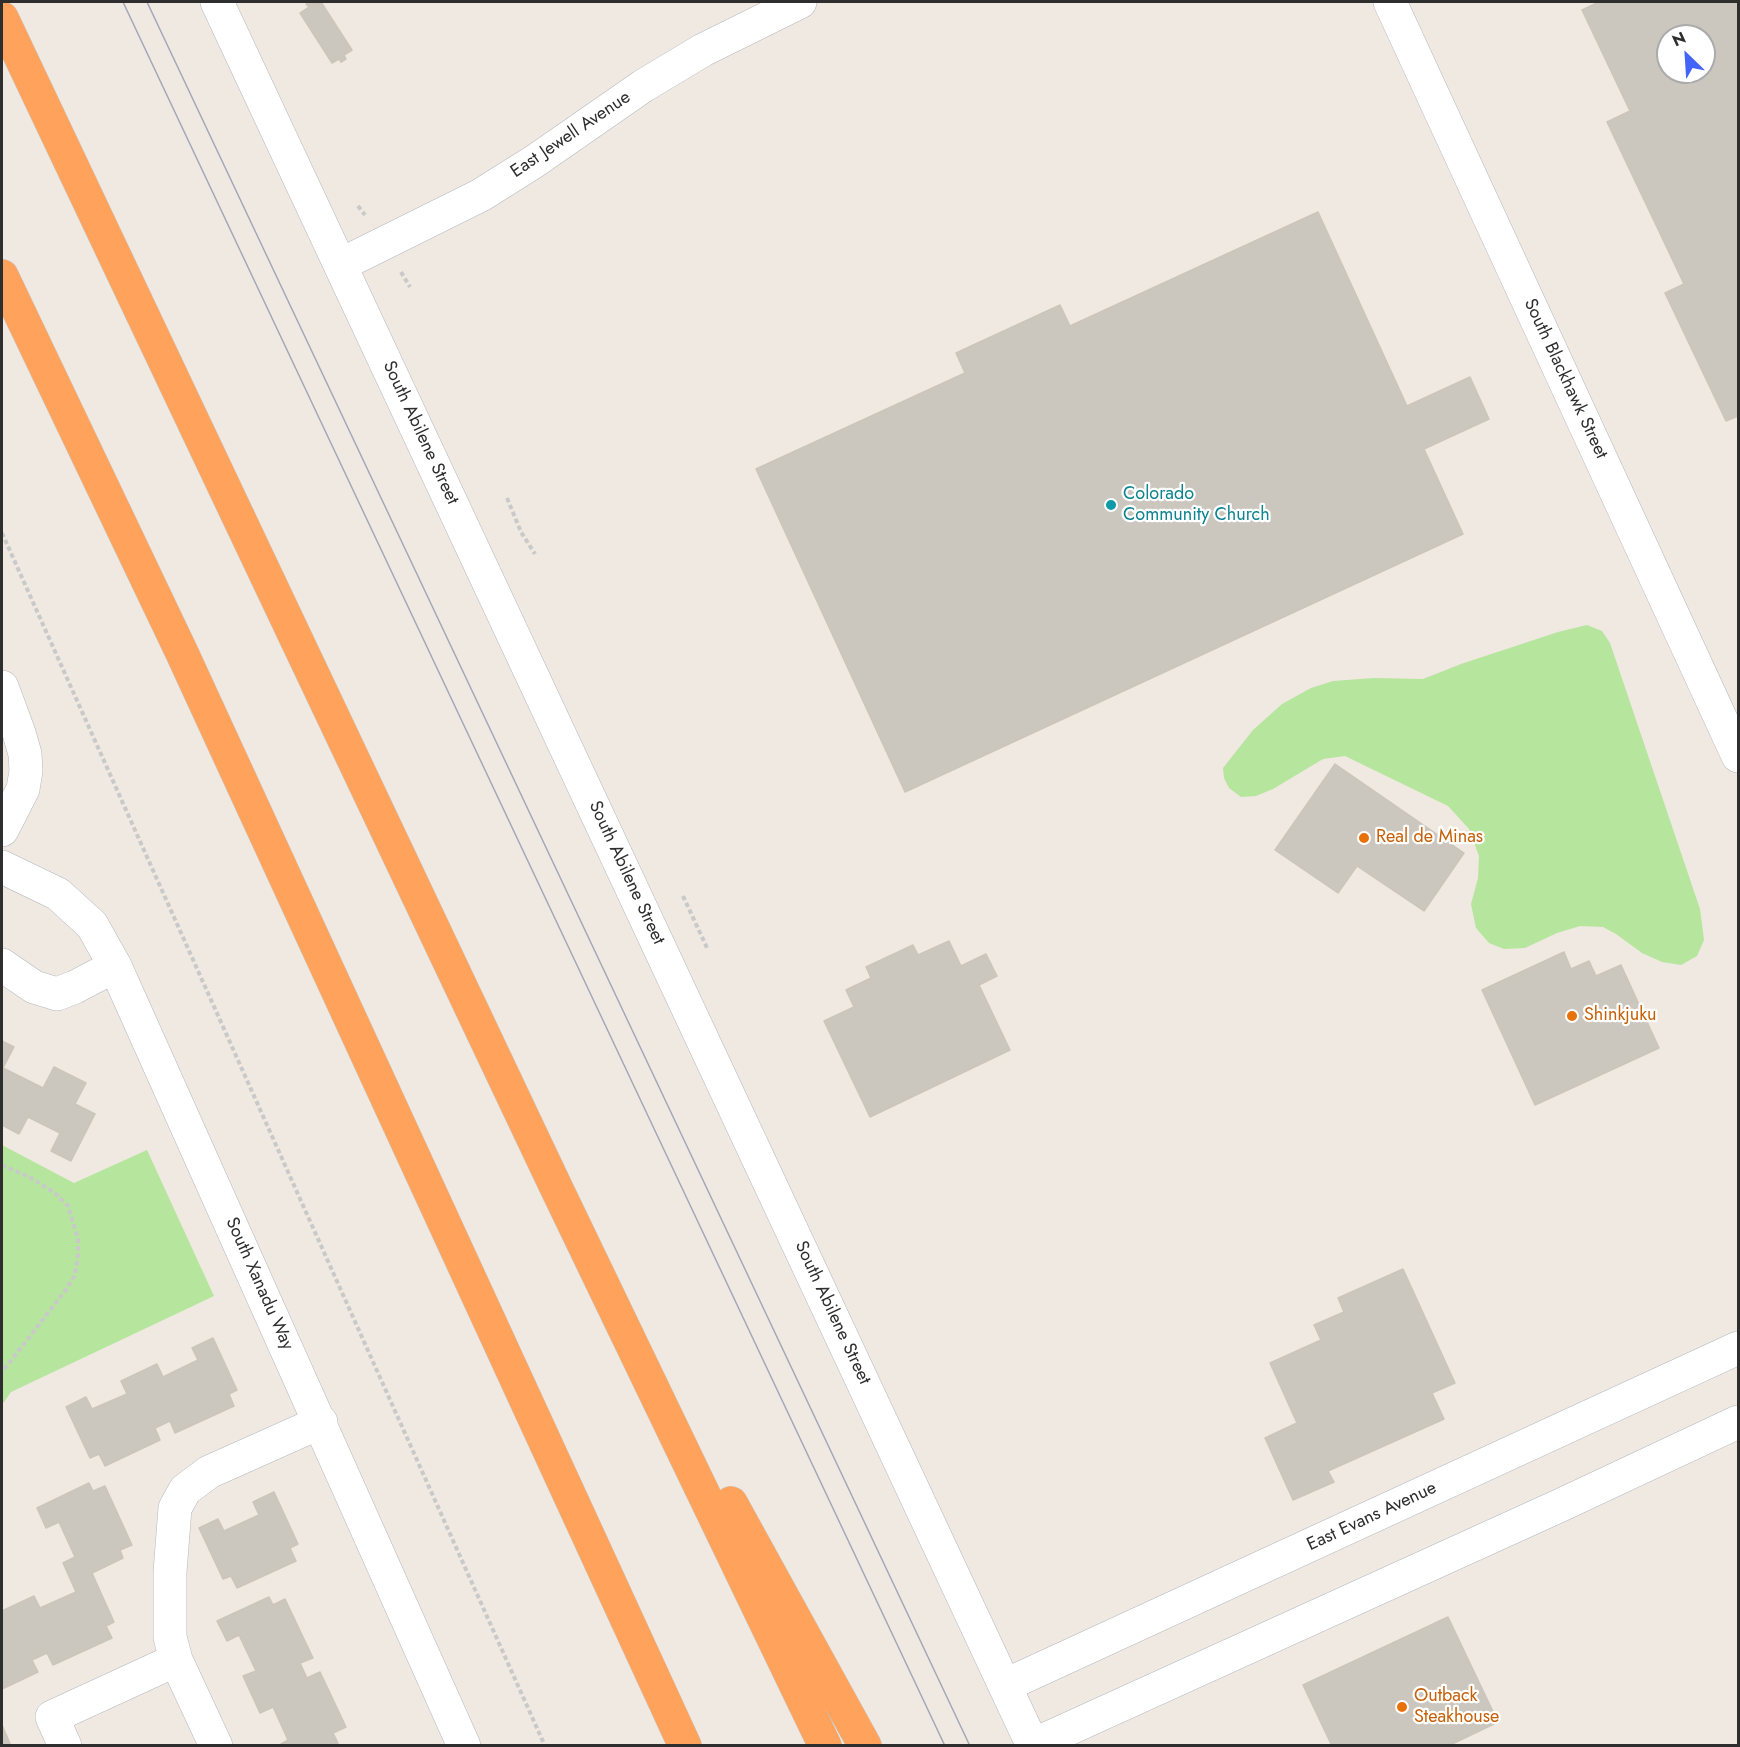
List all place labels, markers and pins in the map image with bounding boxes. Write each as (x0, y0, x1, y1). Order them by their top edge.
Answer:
place label: Colorado Community Church (1123, 484, 1270, 526)
marker: Colorado Community Church (1104, 498, 1118, 512)
place label: Real de Minas (1376, 827, 1483, 849)
marker: Real de Minas (1357, 831, 1371, 845)
place label: Shinkjuku (1584, 1005, 1657, 1027)
marker: Shinkjuku (1565, 1009, 1579, 1023)
place label: Outback Steakhouse (1414, 1686, 1499, 1728)
marker: Outback Steakhouse (1395, 1700, 1409, 1714)

